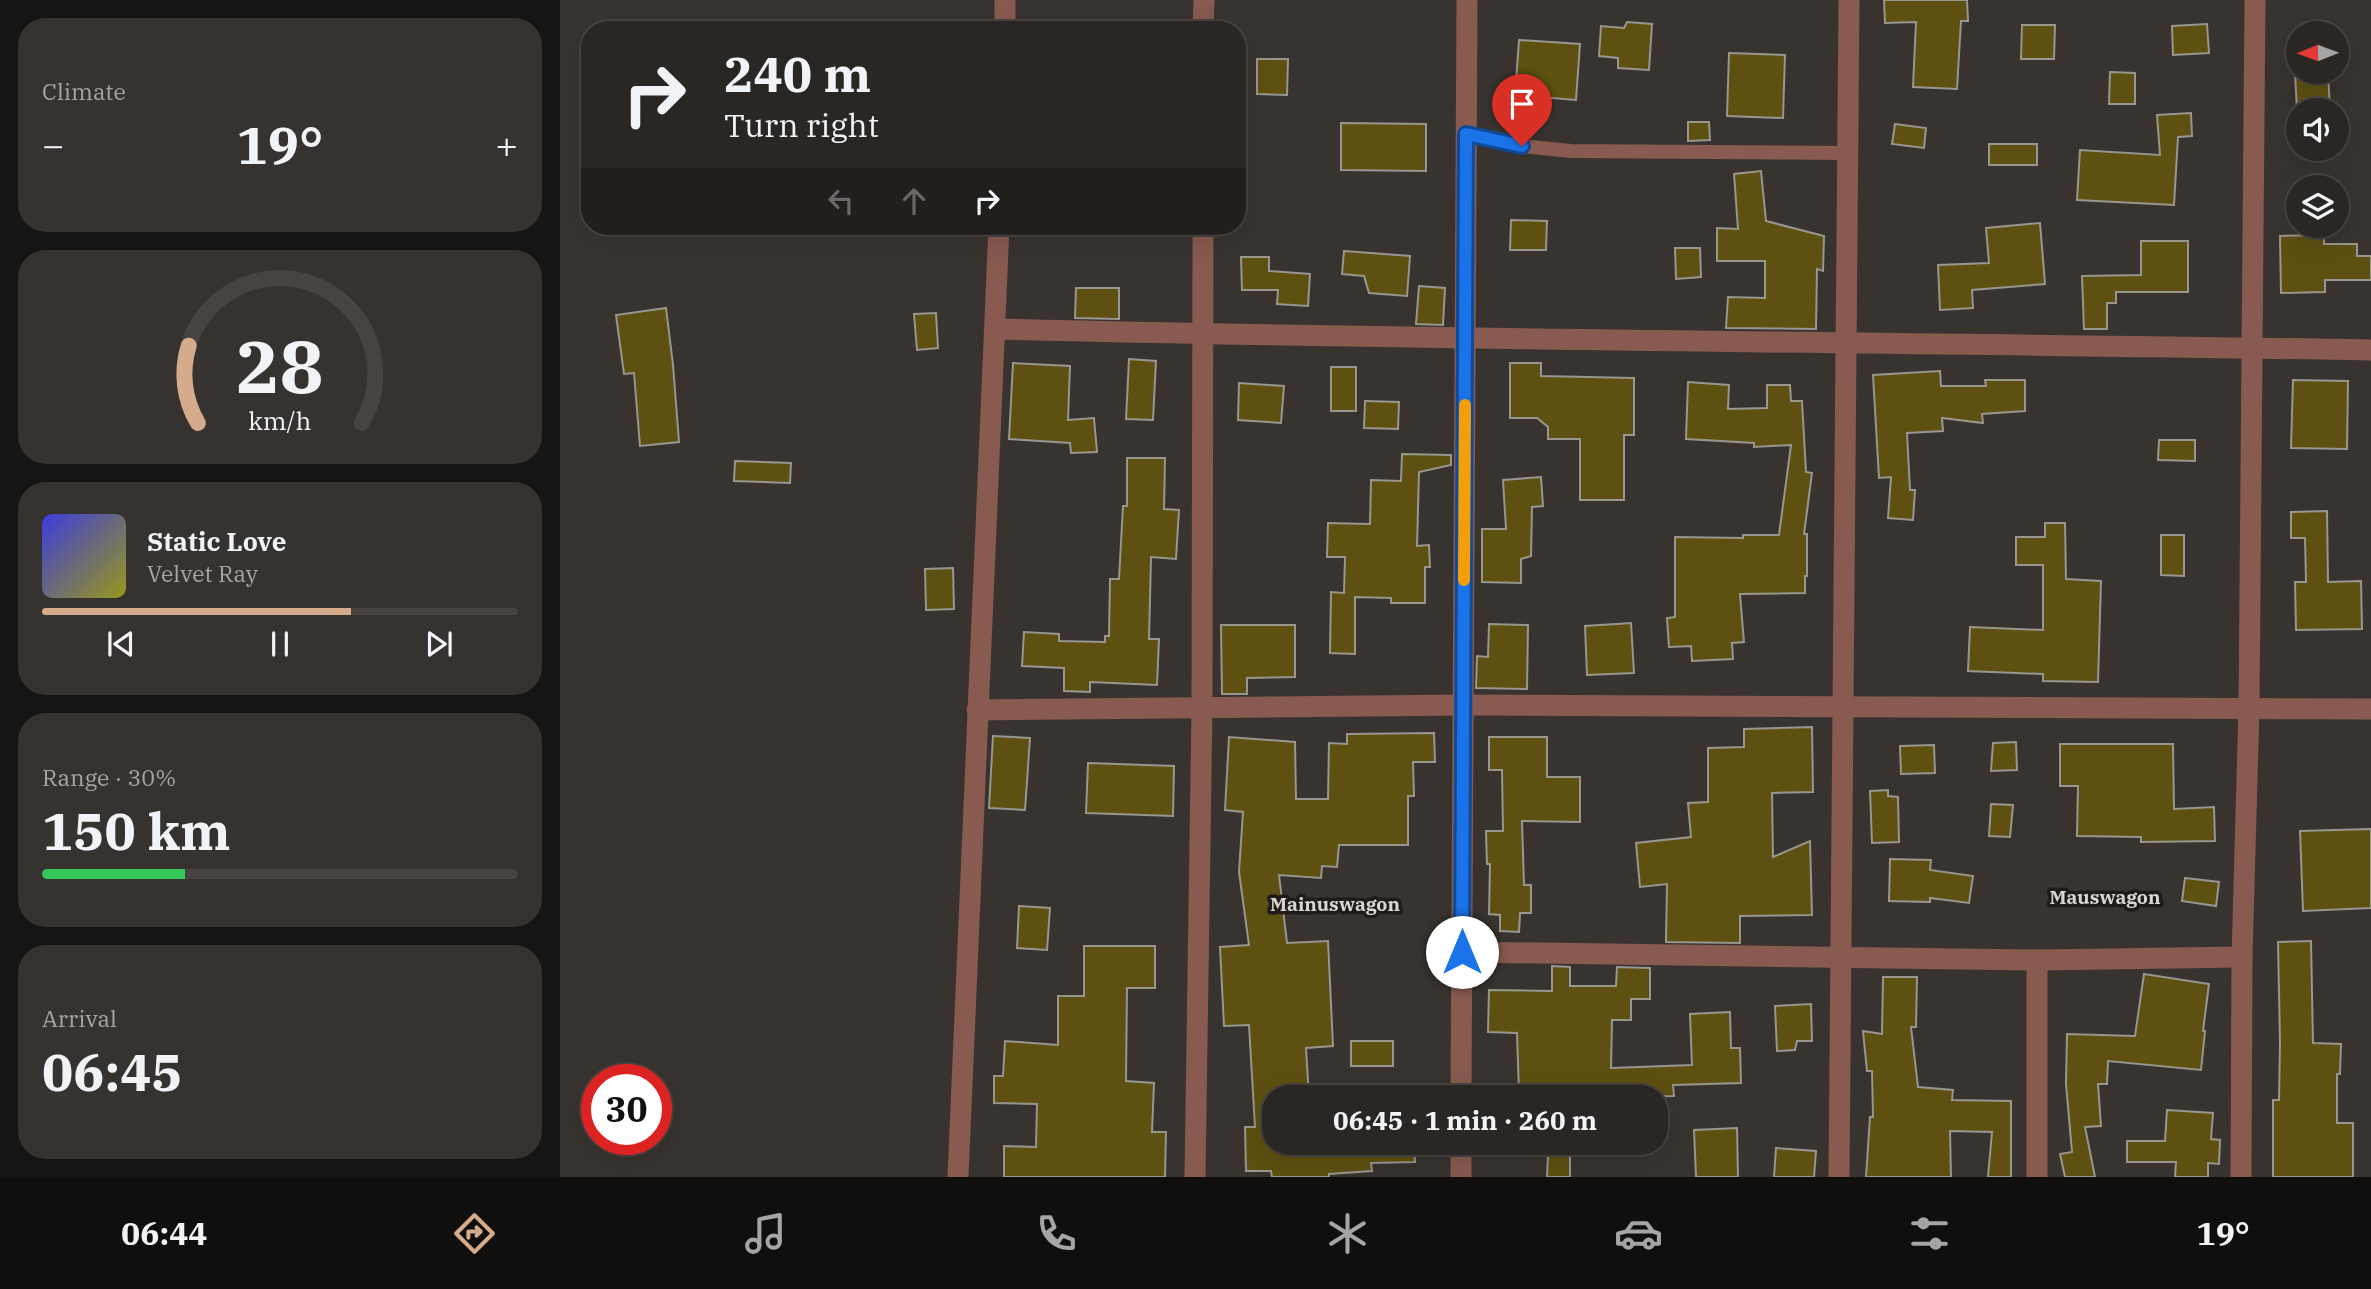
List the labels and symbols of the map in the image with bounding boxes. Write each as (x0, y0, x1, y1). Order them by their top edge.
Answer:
north arrow (2286, 21, 2348, 84)
pin (1492, 74, 1552, 146)
district label: Mauswagon (2049, 885, 2161, 909)
district label: Mainuswagon (1270, 892, 1400, 916)
position arrow (1425, 915, 1499, 989)
speed limit sign: 30 (581, 1064, 672, 1155)

